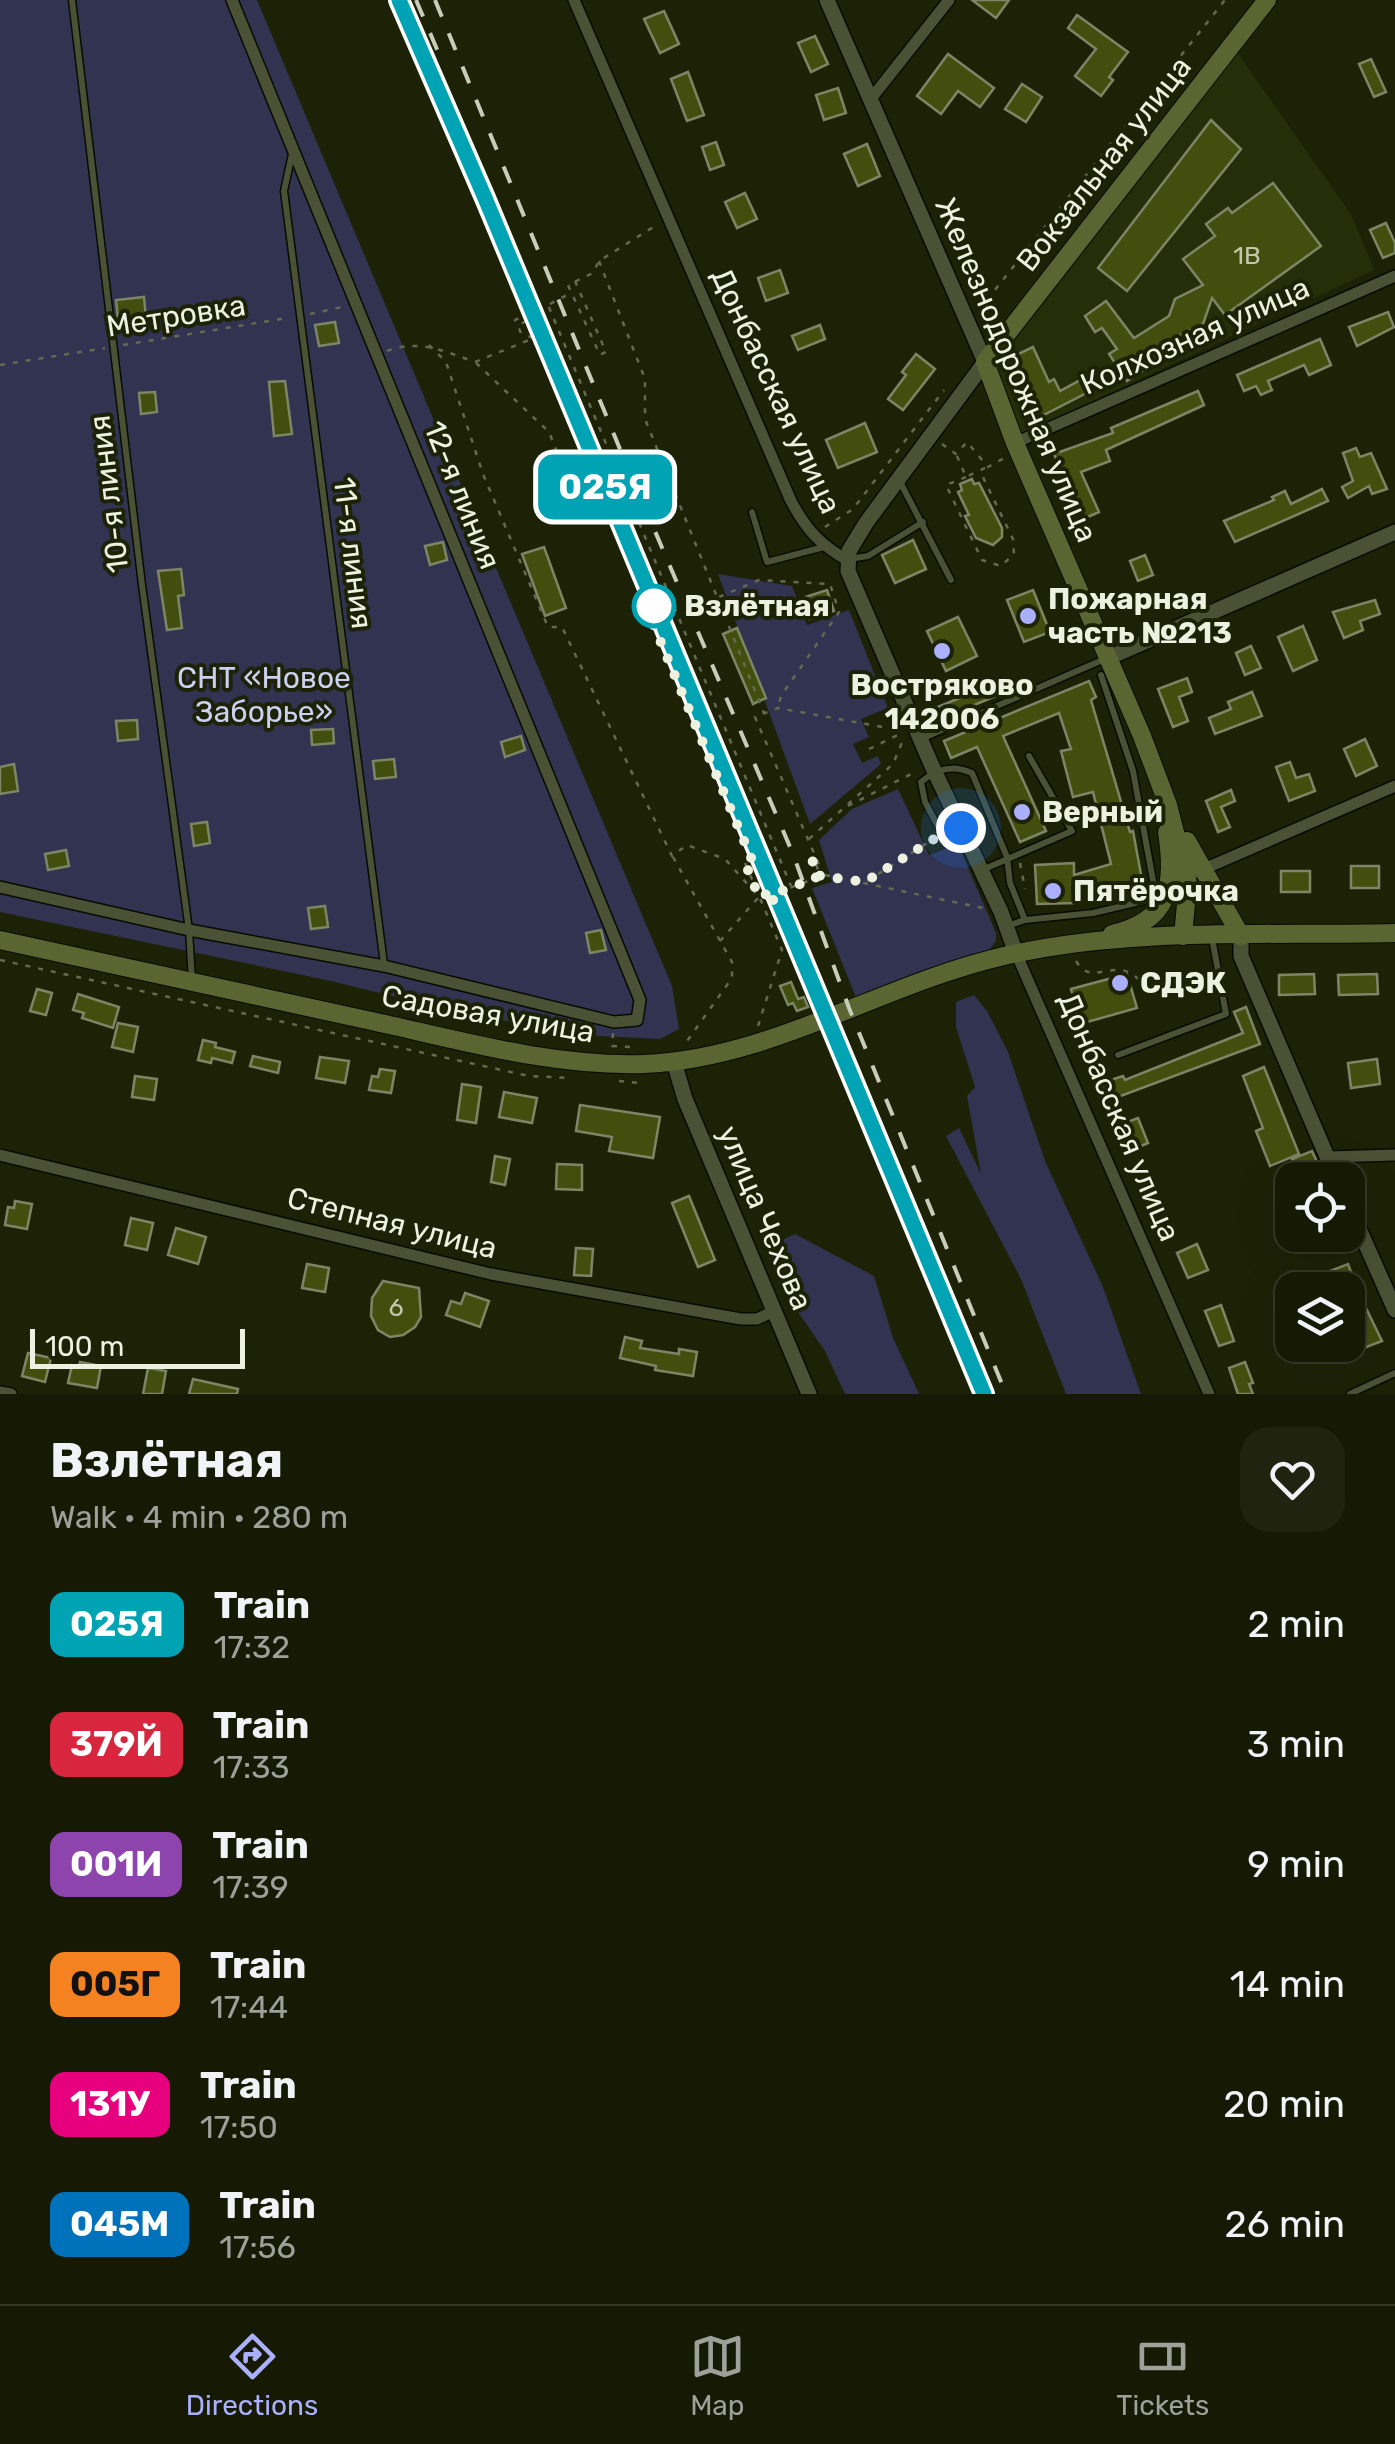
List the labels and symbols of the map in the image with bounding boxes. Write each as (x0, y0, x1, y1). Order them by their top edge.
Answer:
street label: Вокзальная улица (1009, 49, 1199, 279)
street label: Железнодорожная улица (927, 192, 1105, 548)
house number: 1В (1233, 241, 1261, 270)
street label: Донбасская улица (703, 263, 849, 519)
street label: Колхозная улица (1075, 269, 1315, 403)
street label: Метровка (104, 287, 248, 345)
street label: 10-я линия (81, 413, 137, 575)
street label: 12-я линия (416, 416, 508, 574)
line badge: 025Я (535, 454, 675, 520)
street label: 11-я линия (326, 475, 380, 631)
place label: Пожарная часть №213 (1048, 581, 1232, 651)
marker: Взлётная (633, 585, 675, 627)
place label: Взлётная (684, 588, 830, 624)
marker: Пожарная часть №213 (1017, 605, 1039, 627)
marker: Востряково 142006 (931, 640, 953, 662)
park label: СНТ «Новое Заборье» (177, 660, 351, 730)
place label: Востряково 142006 (850, 667, 1034, 737)
place label: Верный (1042, 794, 1163, 830)
marker: Верный (1011, 801, 1033, 823)
your location (936, 803, 986, 853)
place label: Пятёрочка (1073, 873, 1239, 909)
marker: Пятёрочка (1042, 880, 1064, 902)
place label: СДЭК (1140, 965, 1226, 1001)
marker: СДЭК (1109, 972, 1131, 994)
street label: Садовая улица (379, 978, 597, 1050)
street label: Донбасская улица (1050, 987, 1188, 1247)
street label: улица Чехова (710, 1120, 820, 1316)
street label: Степная улица (283, 1180, 501, 1266)
house number: 6 (388, 1293, 404, 1322)
scale bar (30, 1324, 245, 1368)

